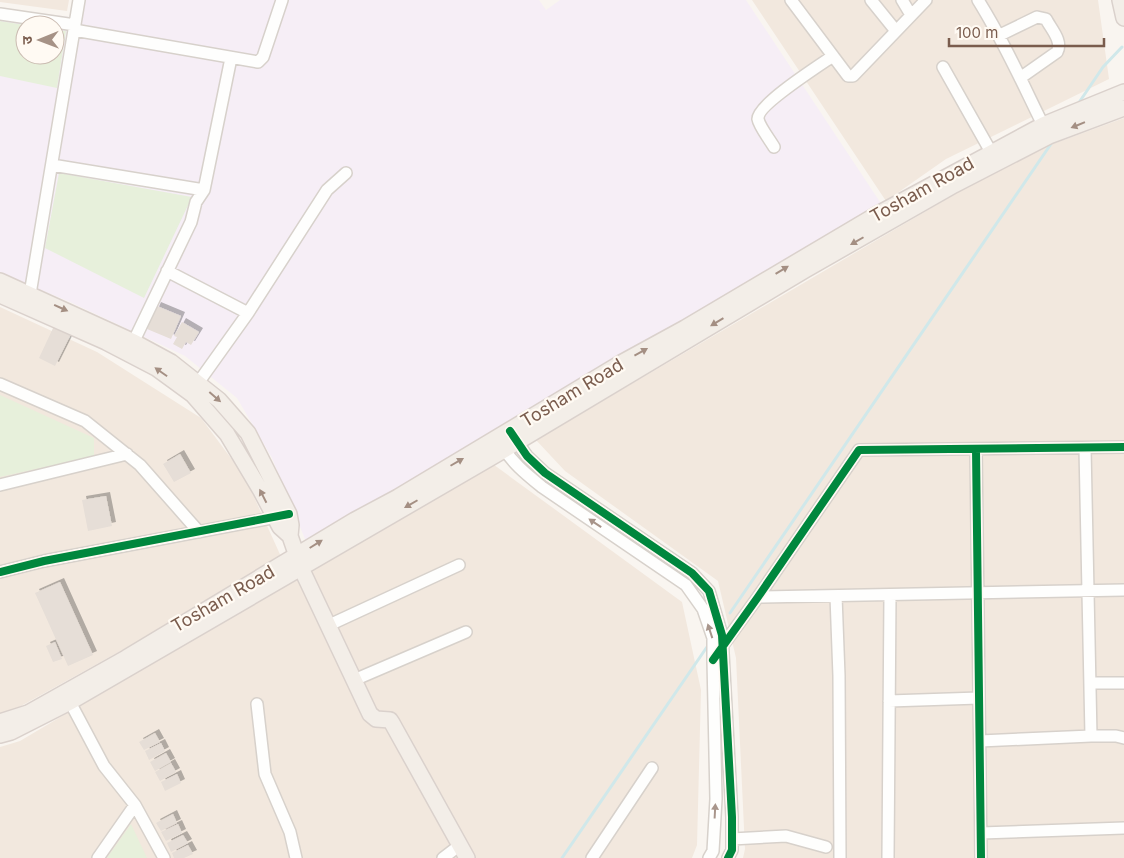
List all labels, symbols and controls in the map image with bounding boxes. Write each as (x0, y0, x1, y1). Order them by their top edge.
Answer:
north arrow (15, 15, 65, 65)
scale bar (949, 15, 1104, 47)
text: 100 m (956, 23, 998, 42)
text: उ (18, 35, 35, 44)
one-way arrow (1071, 121, 1085, 129)
street label: Tosham Road (866, 152, 977, 227)
one-way arrow (850, 236, 864, 245)
one-way arrow (775, 265, 788, 274)
one-way arrow (54, 304, 68, 312)
one-way arrow (710, 318, 723, 327)
one-way arrow (634, 348, 649, 356)
street label: Tosham Road (517, 354, 627, 431)
one-way arrow (154, 367, 168, 377)
one-way arrow (209, 392, 222, 403)
one-way arrow (450, 457, 463, 466)
one-way arrow (259, 488, 268, 503)
one-way arrow (405, 499, 418, 508)
one-way arrow (588, 518, 602, 528)
one-way arrow (310, 539, 323, 548)
street label: Tosham Road (167, 561, 278, 637)
one-way arrow (706, 623, 714, 638)
one-way arrow (712, 802, 720, 818)

